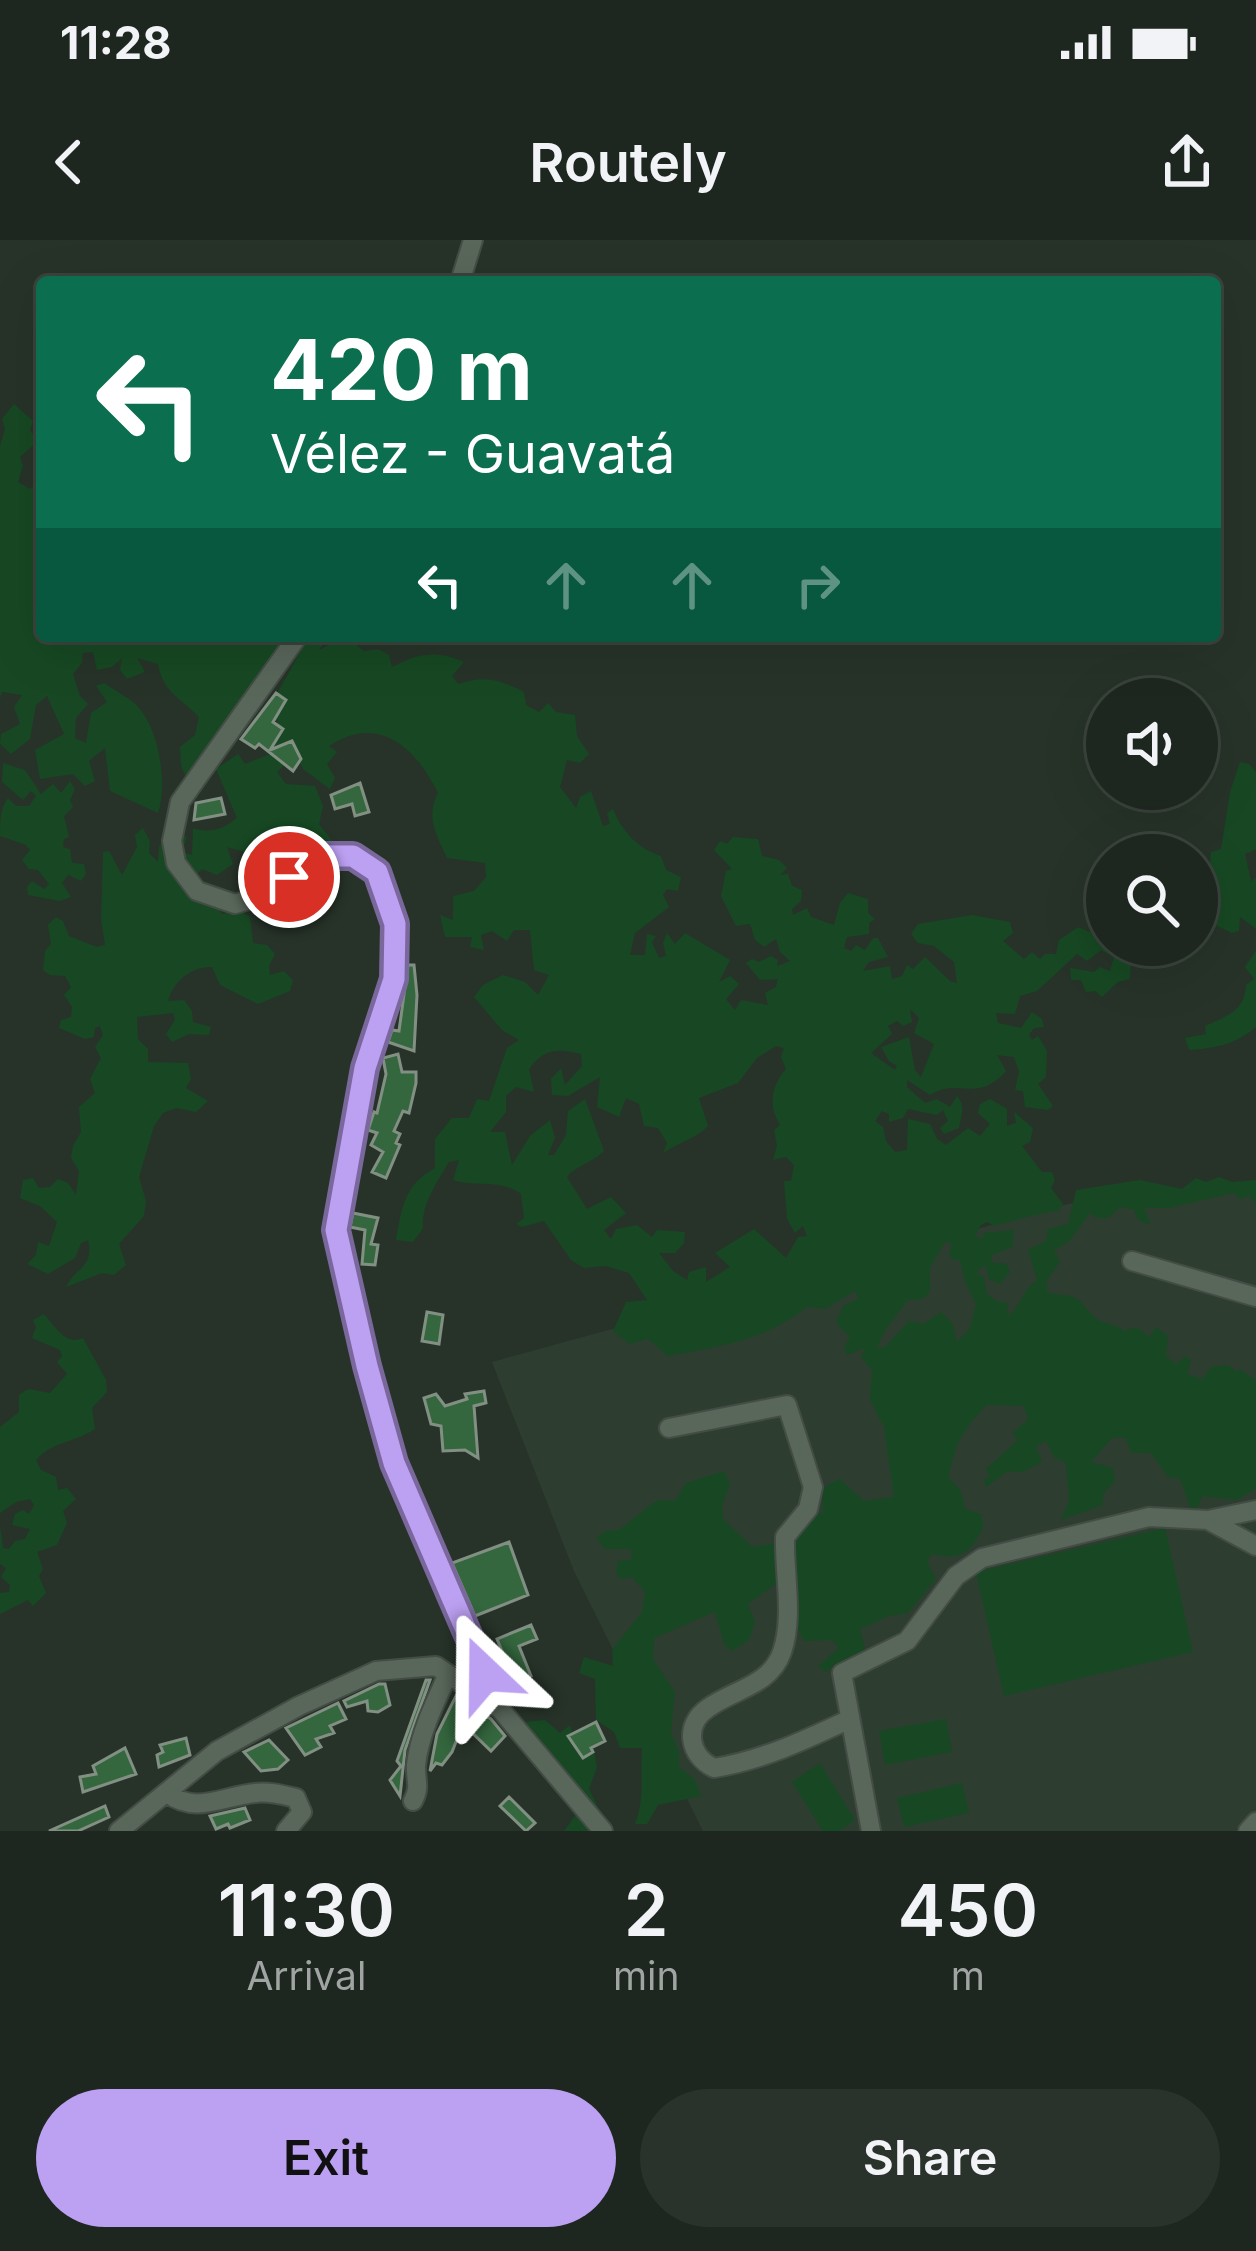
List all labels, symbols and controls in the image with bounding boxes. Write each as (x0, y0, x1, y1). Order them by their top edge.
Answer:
text: 11:28 (60, 15, 171, 70)
icon: back (36, 129, 102, 195)
icon: share (1154, 129, 1220, 195)
text: Routely (529, 130, 727, 195)
text: 420 m (270, 319, 533, 420)
icon: left (72, 324, 228, 480)
text: Vélez - Guavatá (270, 421, 675, 486)
icon: left (407, 552, 473, 618)
icon: ahead (533, 552, 599, 618)
icon: ahead (659, 552, 725, 618)
icon: right (785, 552, 851, 618)
map controls (1086, 678, 1218, 966)
button: sound (1086, 678, 1218, 810)
pin (238, 826, 340, 928)
button: search (1086, 834, 1218, 966)
icon: arrive (256, 844, 322, 910)
position arrow (422, 1611, 548, 1737)
text: 11:30 (218, 1866, 395, 1953)
text: 2 (624, 1866, 669, 1953)
text: 450 (897, 1866, 1038, 1953)
text: Arrival (246, 1952, 366, 1999)
text: min (613, 1952, 680, 1999)
text: m (951, 1952, 985, 1999)
button: Exit (36, 2089, 616, 2227)
button: Share (640, 2089, 1220, 2227)

